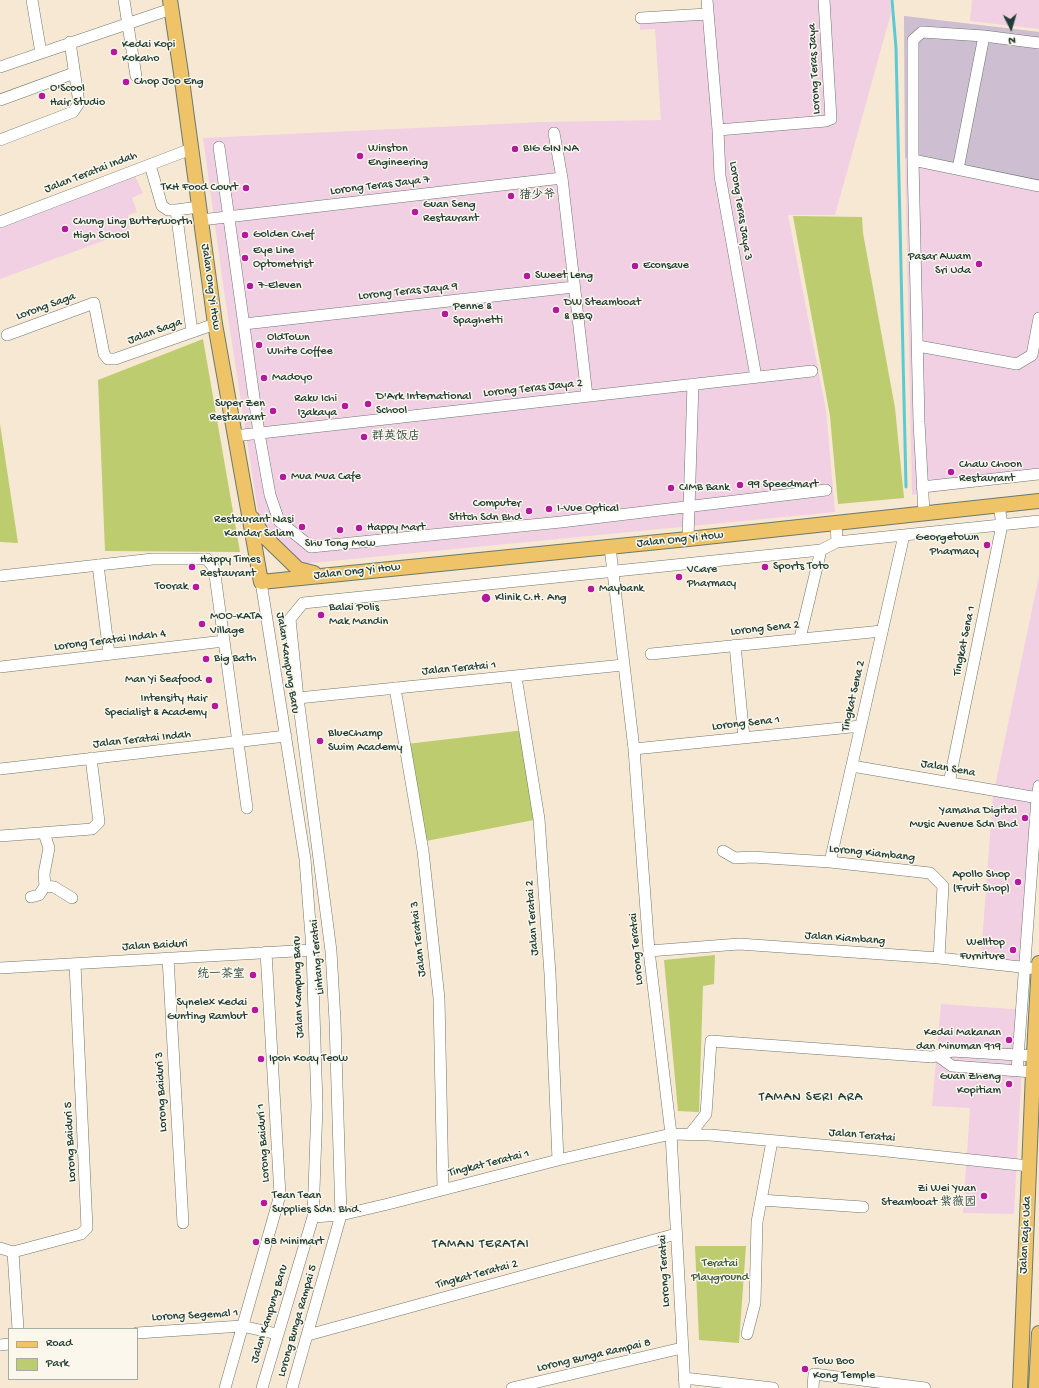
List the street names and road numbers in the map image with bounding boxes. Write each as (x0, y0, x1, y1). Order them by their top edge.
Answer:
street label: Lorong Teras Jaya (805, 23, 825, 115)
street label: Jalan Teratai Indah (43, 149, 139, 197)
street label: Lorong Teras Jaya 3 (725, 160, 755, 262)
street label: Lorong Teras Jaya 7 (329, 173, 431, 199)
street label: Jalan Ong Yi How (197, 243, 223, 331)
street label: Lorong Teras Jaya 9 (358, 280, 458, 304)
street label: Lorong Saga (14, 290, 78, 324)
street label: Jalan Saga (126, 316, 184, 348)
street label: Lorong Teras Jaya 2 (483, 377, 583, 401)
street label: Jalan Ong Yi How (636, 528, 724, 552)
street label: Jalan Ong Yi How (313, 560, 401, 584)
street label: Tingkat Sena 1 (951, 605, 979, 677)
street label: Jalan Kampung Baru (272, 611, 302, 715)
street label: Lorong Sena 2 (730, 618, 800, 640)
street label: Lorong Teratai Indah 4 (53, 627, 167, 655)
street label: Jalan Teratai 1 (421, 659, 497, 679)
street label: Tingkat Sena 2 (839, 659, 869, 733)
street label: Lorong Sena 1 (711, 713, 781, 735)
street label: Jalan Teratai Indah (92, 728, 192, 752)
street label: Jalan Sena (920, 757, 976, 781)
street label: Lorong Kiambang (828, 842, 916, 866)
street label: Jalan Teratai 2 (523, 880, 543, 956)
street label: Jalan Teratai 3 (408, 901, 430, 977)
street label: Lorong Teratai (627, 912, 647, 986)
street label: Lintang Teratai (308, 919, 328, 995)
street label: Jalan Kiambang (804, 929, 886, 949)
street label: Jalan Kampung Baru (290, 936, 308, 1038)
street label: Jalan Baiduri (122, 937, 188, 955)
street label: Lorong Baiduri 3 (153, 1051, 171, 1133)
street label: Lorong Baiduri 5 (62, 1101, 80, 1183)
street label: Lorong Baiduri 1 (254, 1103, 274, 1183)
street label: Jalan Teratai (828, 1126, 896, 1146)
street label: Tingkat Teratai 1 (447, 1147, 531, 1181)
street label: Jalan Raja Uda (1017, 1196, 1035, 1274)
street label: Lorong Teratai (656, 1234, 674, 1308)
street label: Tingkat Teratai 2 (435, 1257, 519, 1293)
street label: Jalan Kampung Baru (248, 1263, 292, 1365)
street label: Lorong Bunga Rampai 5 (275, 1263, 321, 1379)
street label: Lorong Segemal 1 (151, 1307, 239, 1325)
street label: Lorong Bunga Rampai 8 (536, 1336, 652, 1376)

